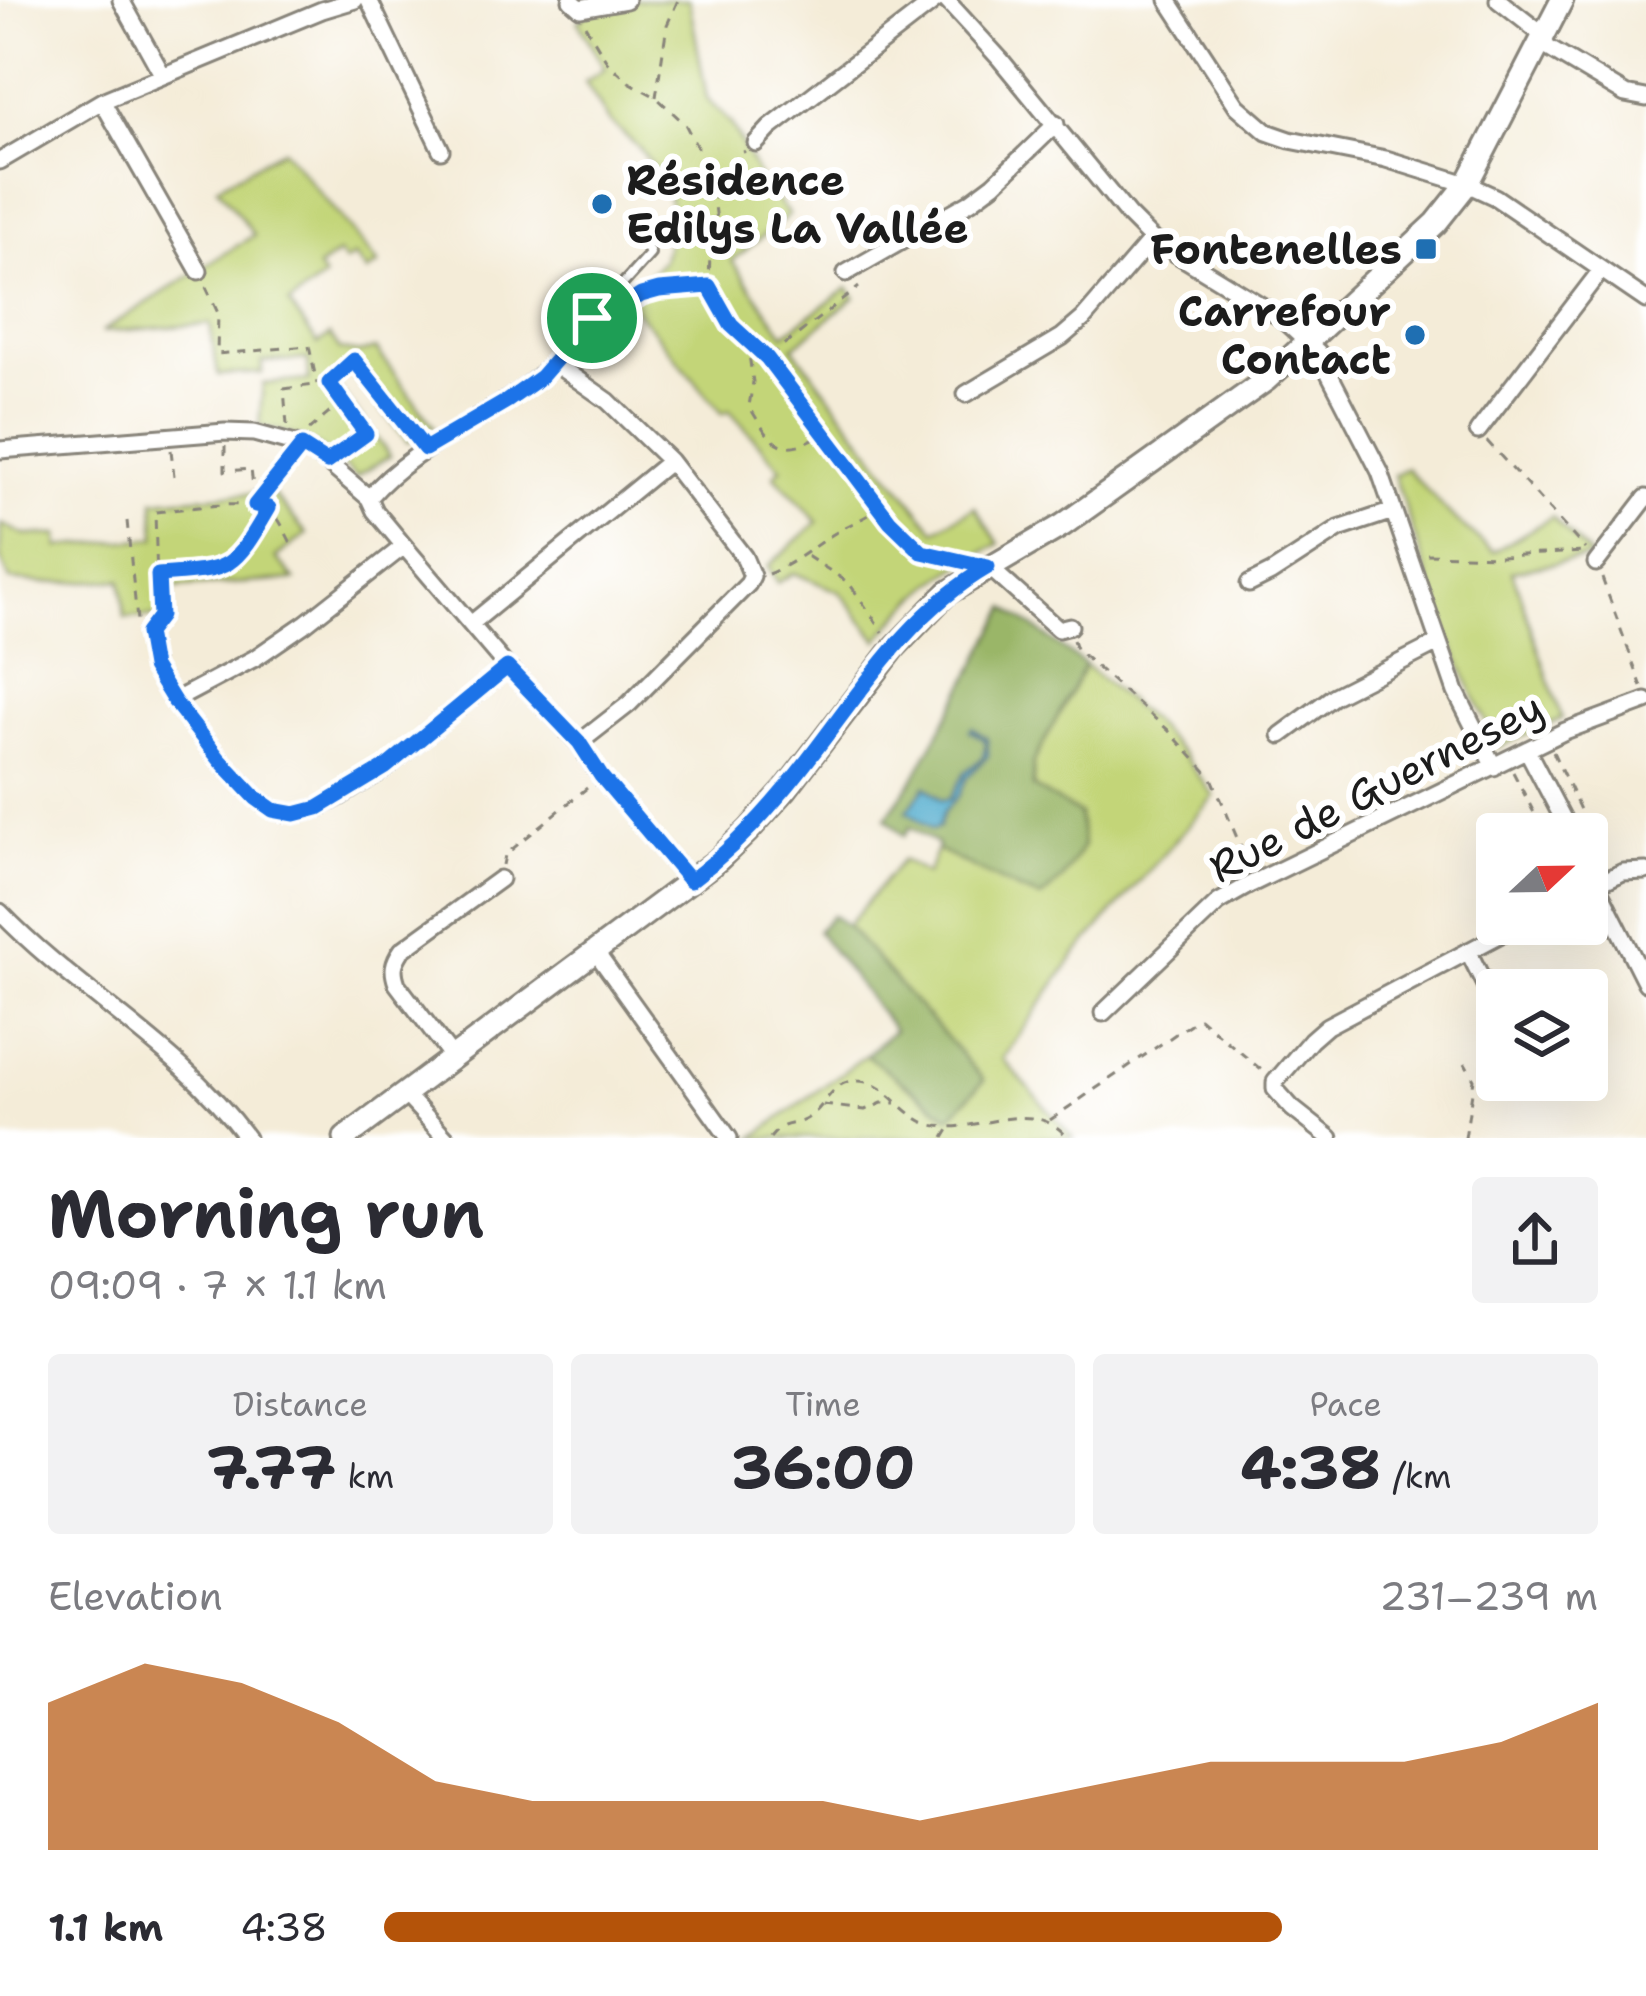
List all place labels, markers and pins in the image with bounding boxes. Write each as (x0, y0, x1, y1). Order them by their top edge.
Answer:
place label: Résidence Edilys La Vallée (626, 152, 969, 256)
marker: Résidence Edilys La Vallée (589, 191, 615, 217)
place label: Fontenelles (1150, 221, 1402, 277)
marker: Fontenelles (1413, 236, 1439, 262)
pin (541, 267, 643, 369)
place label: Carrefour Contact (1178, 283, 1391, 387)
marker: Carrefour Contact (1402, 322, 1428, 348)

